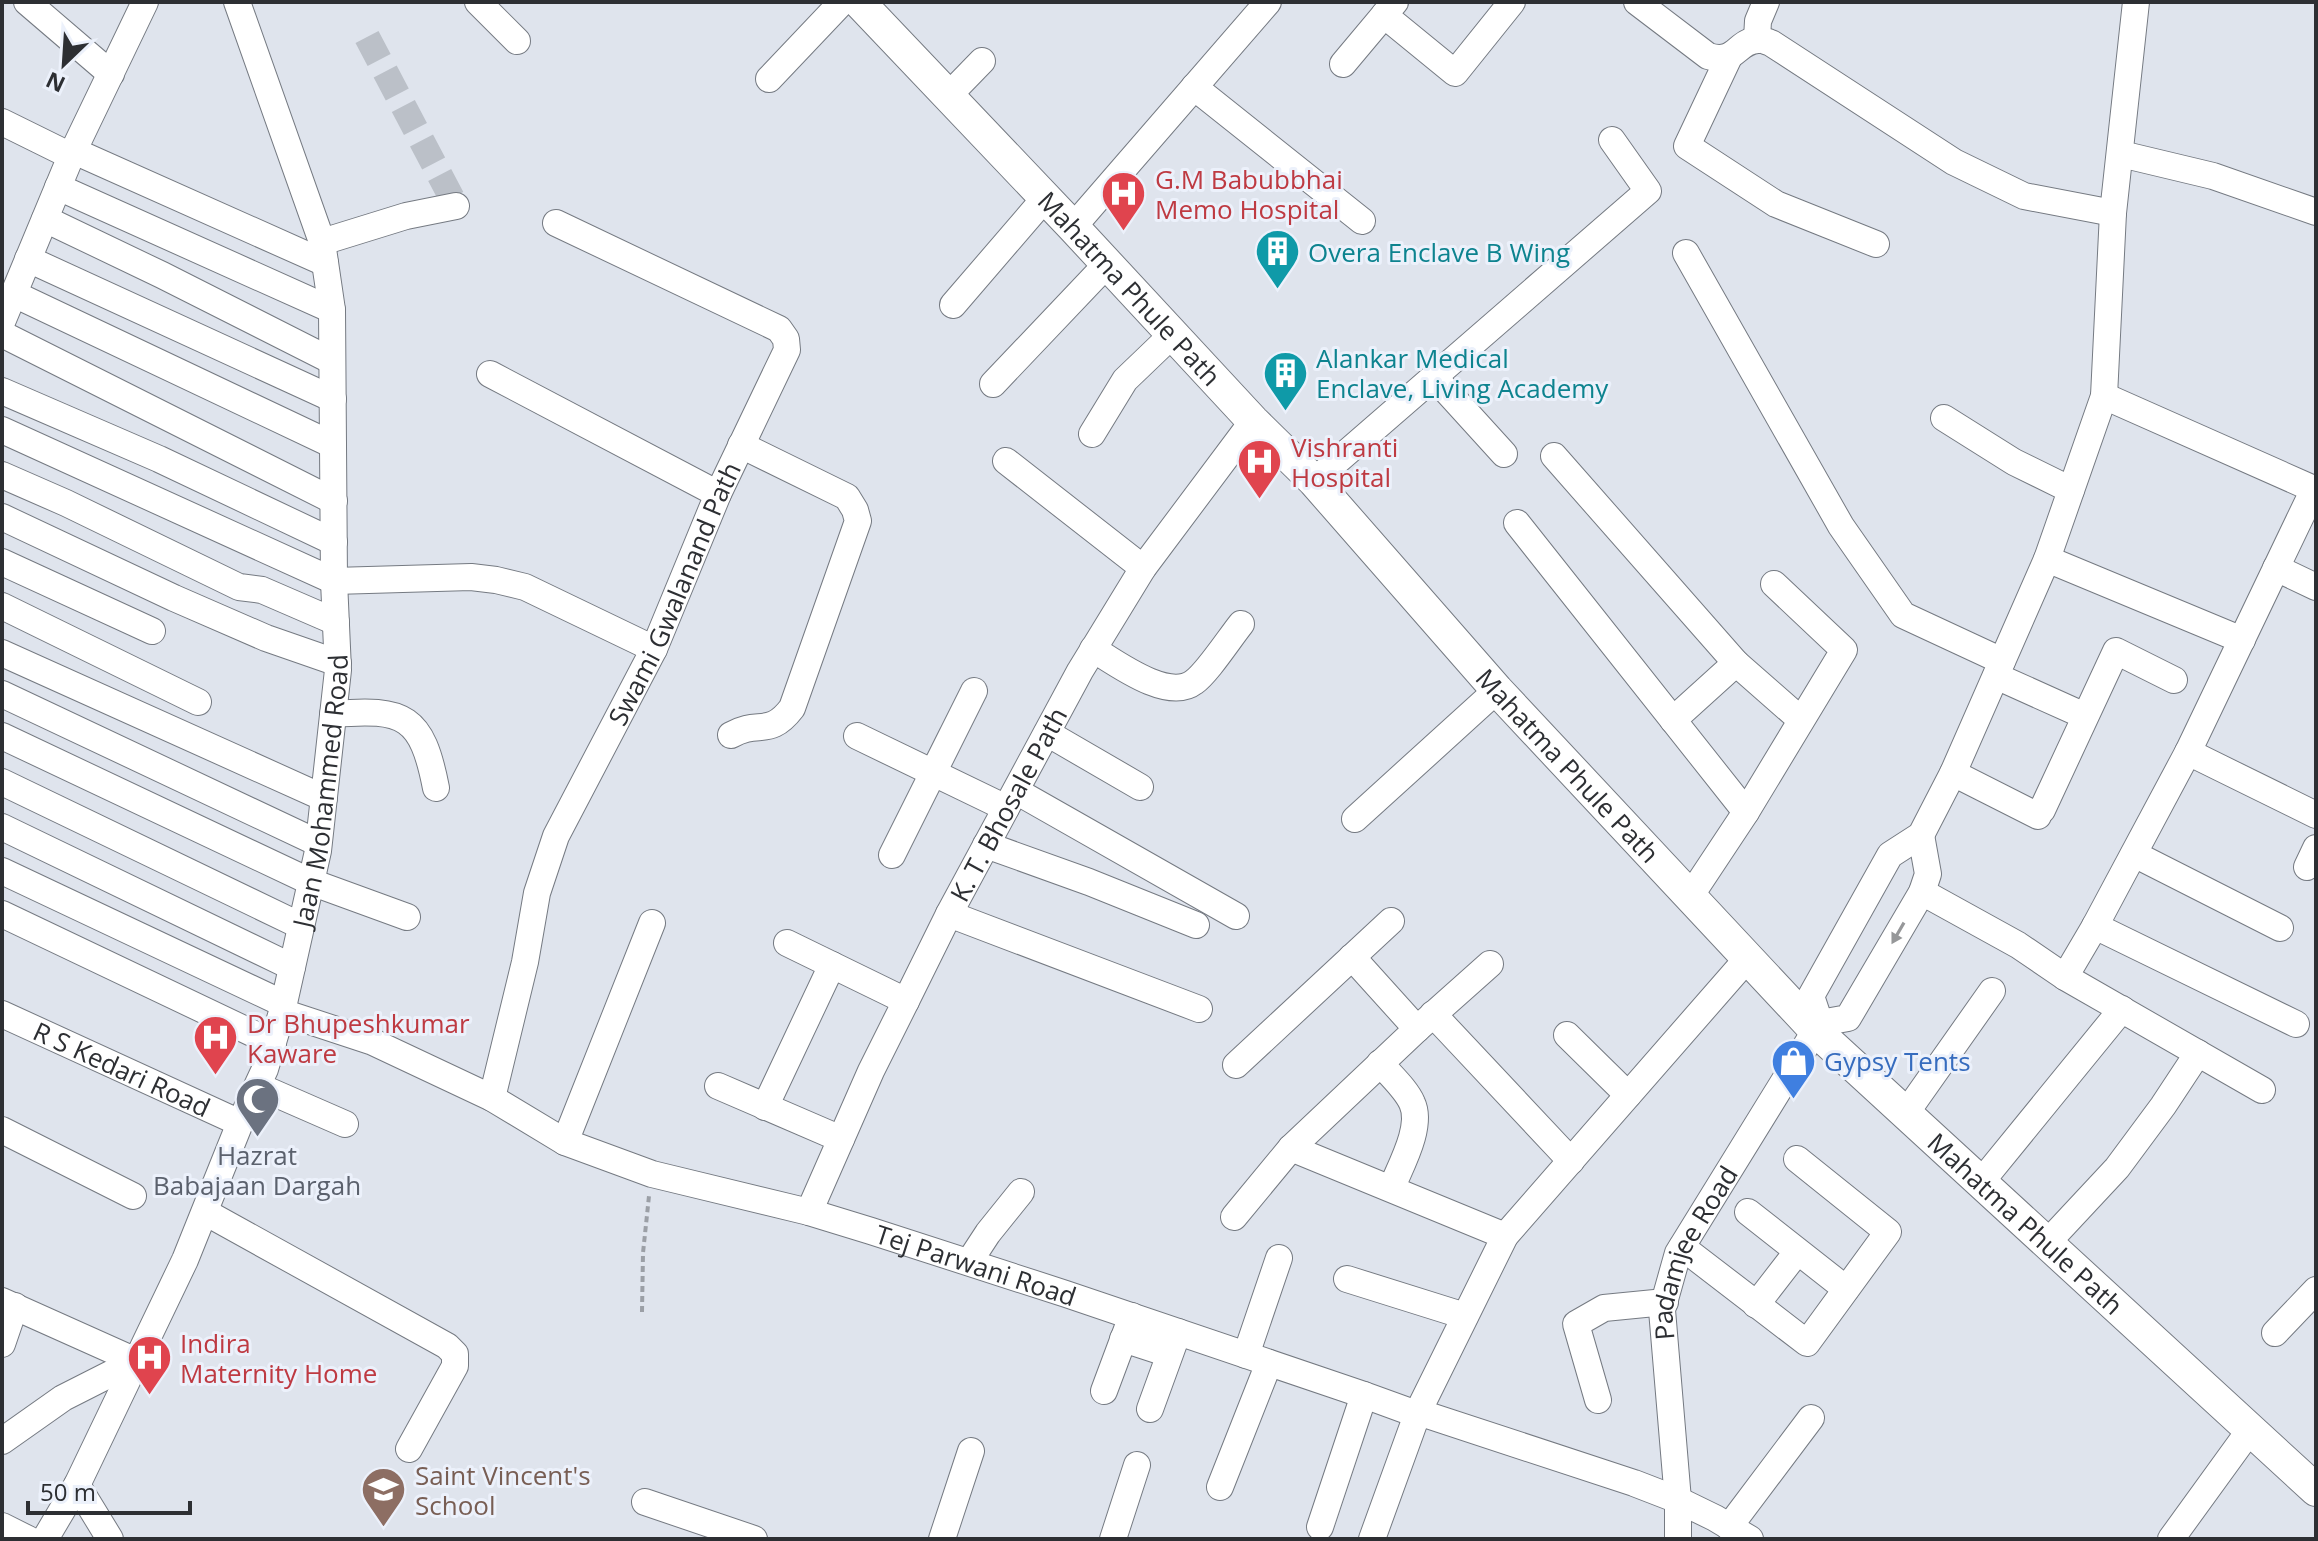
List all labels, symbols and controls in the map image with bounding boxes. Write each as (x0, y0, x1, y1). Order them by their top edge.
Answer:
north arrow (24, 24, 104, 104)
text: N (41, 66, 70, 100)
place label: G.M Babubbhai Memo Hospital (1155, 161, 1343, 227)
hospital icon: G.M Babubbhai Memo Hospital (1100, 170, 1148, 233)
street label: Mahatma Phule Path (1030, 183, 1229, 393)
building icon: Overa Enclave B Wing (1253, 228, 1301, 291)
place label: Overa Enclave B Wing (1308, 234, 1570, 270)
place label: Alankar Medical Enclave, Living Academy (1316, 340, 1609, 406)
building icon: Alankar Medical Enclave, Living Academy (1261, 349, 1309, 412)
place label: Vishranti Hospital (1291, 429, 1398, 495)
hospital icon: Vishranti Hospital (1236, 438, 1284, 501)
street label: Swami Gwalanand Path (599, 456, 749, 732)
street label: Jaan Mohammed Road (283, 653, 356, 934)
street label: Mahatma Phule Path (1468, 661, 1667, 870)
street label: K. T. Bhosale Path (941, 701, 1075, 908)
one-way arrow (1891, 922, 1905, 944)
place label: Dr Bhupeshkumar Kaware (247, 1005, 470, 1071)
street label: R S Kedari Road (28, 1013, 216, 1125)
hospital icon: Dr Bhupeshkumar Kaware (192, 1014, 240, 1077)
shop icon: Gypsy Tents (1769, 1037, 1817, 1100)
place label: Gypsy Tents (1824, 1043, 1971, 1079)
mosque icon: Hazrat Babajaan Dargah (233, 1076, 281, 1139)
street label: Mahatma Phule Path (1920, 1124, 2131, 1322)
place label: Hazrat Babajaan Dargah (153, 1137, 361, 1203)
street label: Padamjee Road (1644, 1159, 1746, 1342)
street label: Tej Parwani Road (871, 1216, 1081, 1314)
place label: Indira Maternity Home (180, 1325, 377, 1391)
hospital icon: Indira Maternity Home (125, 1334, 173, 1397)
place label: Saint Vincent's School (415, 1457, 591, 1523)
scale bar (28, 1465, 190, 1515)
school or university icon: Saint Vincent's School (360, 1466, 408, 1529)
text: 50 m (40, 1475, 96, 1508)

